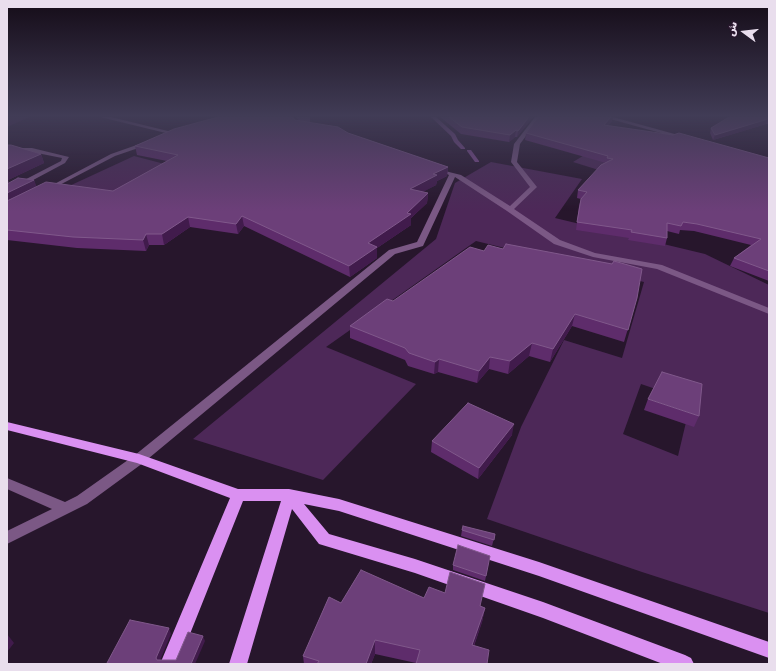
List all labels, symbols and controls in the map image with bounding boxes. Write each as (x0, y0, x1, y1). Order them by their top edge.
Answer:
north arrow (724, 12, 764, 52)
text: ش (724, 20, 740, 38)

